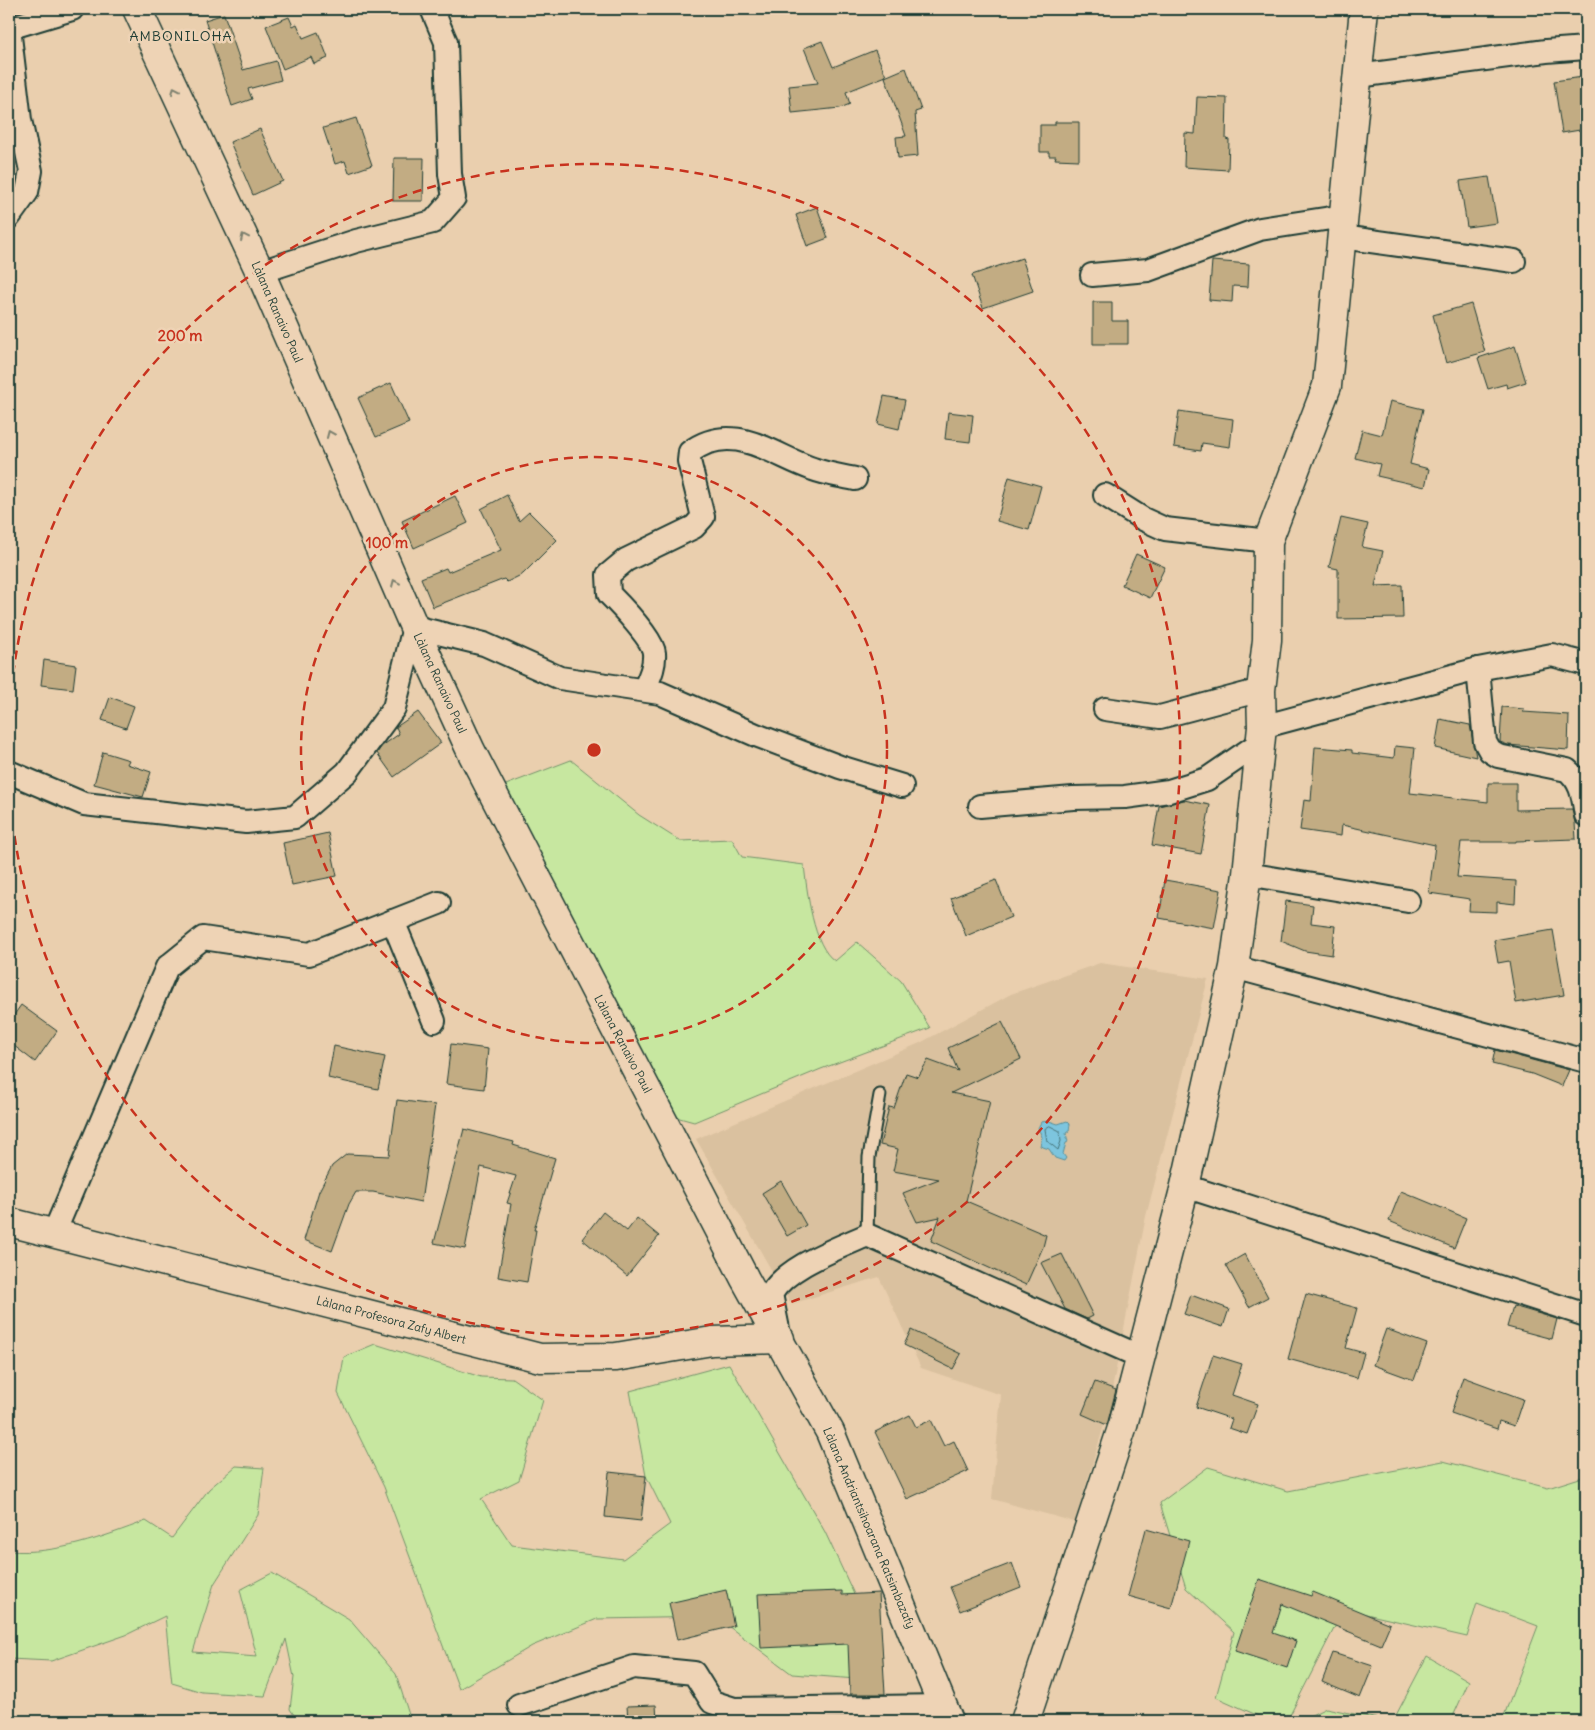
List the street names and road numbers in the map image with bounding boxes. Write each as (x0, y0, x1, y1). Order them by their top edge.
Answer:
street label: Làlana Ranaivo Paul (248, 259, 307, 365)
street label: Làlana Ranaivo Paul (411, 630, 470, 735)
street label: Làlana Ranaivo Paul (591, 992, 656, 1096)
street label: Làlana Profesora Zafy Albert (315, 1292, 468, 1347)
street label: Làlana Andriantsihoarana Ratsimbazafy (820, 1425, 919, 1631)

